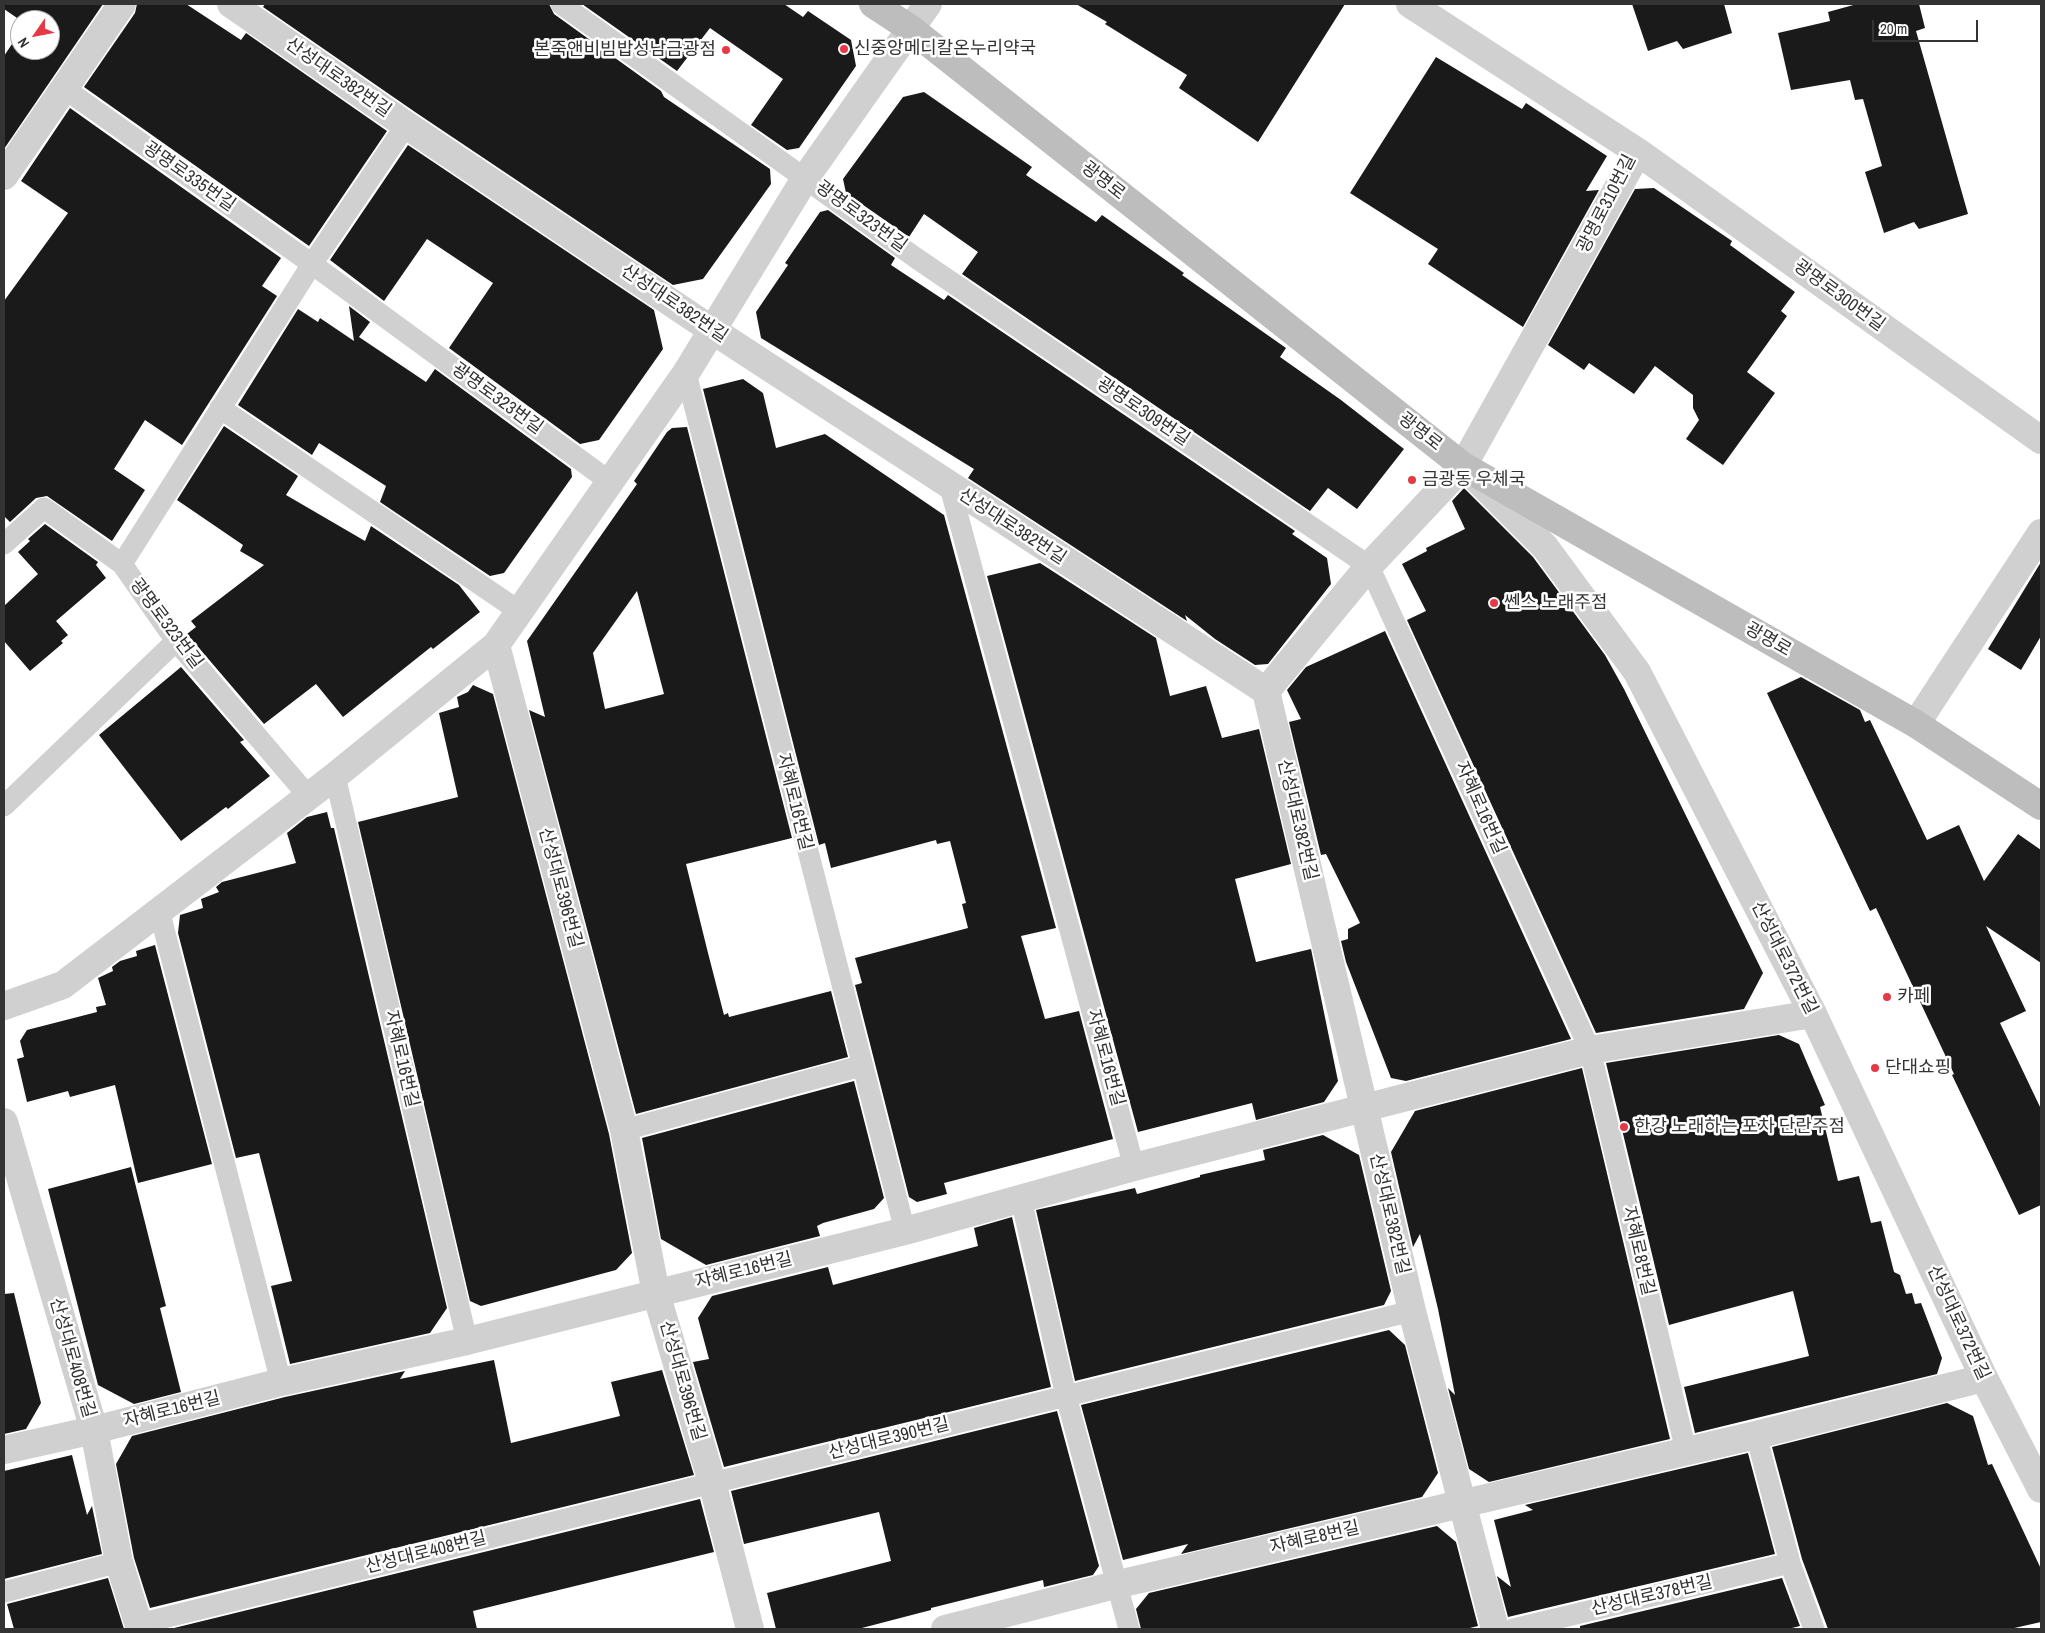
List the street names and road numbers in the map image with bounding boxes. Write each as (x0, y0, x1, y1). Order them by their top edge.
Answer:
street label: 산성대로382번길 (281, 34, 395, 122)
street label: 광명로335번길 (139, 137, 239, 217)
street label: 광명로310번길 (1573, 151, 1641, 257)
street label: 광명로 (1077, 157, 1129, 205)
street label: 광명로323번길 (811, 177, 911, 257)
street label: 광명로300번길 (1789, 256, 1889, 336)
street label: 산성대로382번길 (617, 260, 731, 348)
street label: 광명로323번길 (447, 359, 547, 439)
street label: 광명로309번길 (1092, 373, 1194, 451)
street label: 광명로 (1394, 408, 1446, 456)
street label: 산성대로382번길 (954, 484, 1070, 570)
street label: 광명로323번길 (125, 575, 207, 673)
street label: 광명로 (1741, 618, 1795, 662)
street label: 자혜로16번길 (772, 751, 816, 853)
street label: 산성대로382번길 (1273, 757, 1321, 883)
street label: 자혜로16번길 (1450, 758, 1510, 858)
street label: 산성대로396번길 (534, 825, 586, 951)
street label: 산성대로372번길 (1746, 898, 1822, 1018)
street label: 자혜로16번길 (1082, 1007, 1128, 1109)
street label: 자혜로16번길 (379, 1008, 423, 1110)
street label: 산성대로382번길 (1365, 1151, 1413, 1277)
street label: 자혜로8번길 (1617, 1204, 1659, 1298)
street label: 자혜로16번길 (693, 1249, 795, 1293)
street label: 산성대로372번길 (1922, 1262, 1994, 1384)
street label: 산성대로408번길 (45, 1295, 99, 1421)
street label: 산성대로396번길 (655, 1318, 709, 1444)
street label: 자혜로16번길 (121, 1388, 223, 1432)
street label: 산성대로390번길 (826, 1414, 952, 1464)
street label: 자혜로8번길 (1268, 1517, 1362, 1559)
street label: 산성대로408번길 (363, 1528, 489, 1578)
street label: 산성대로378번길 (1589, 1572, 1715, 1620)

